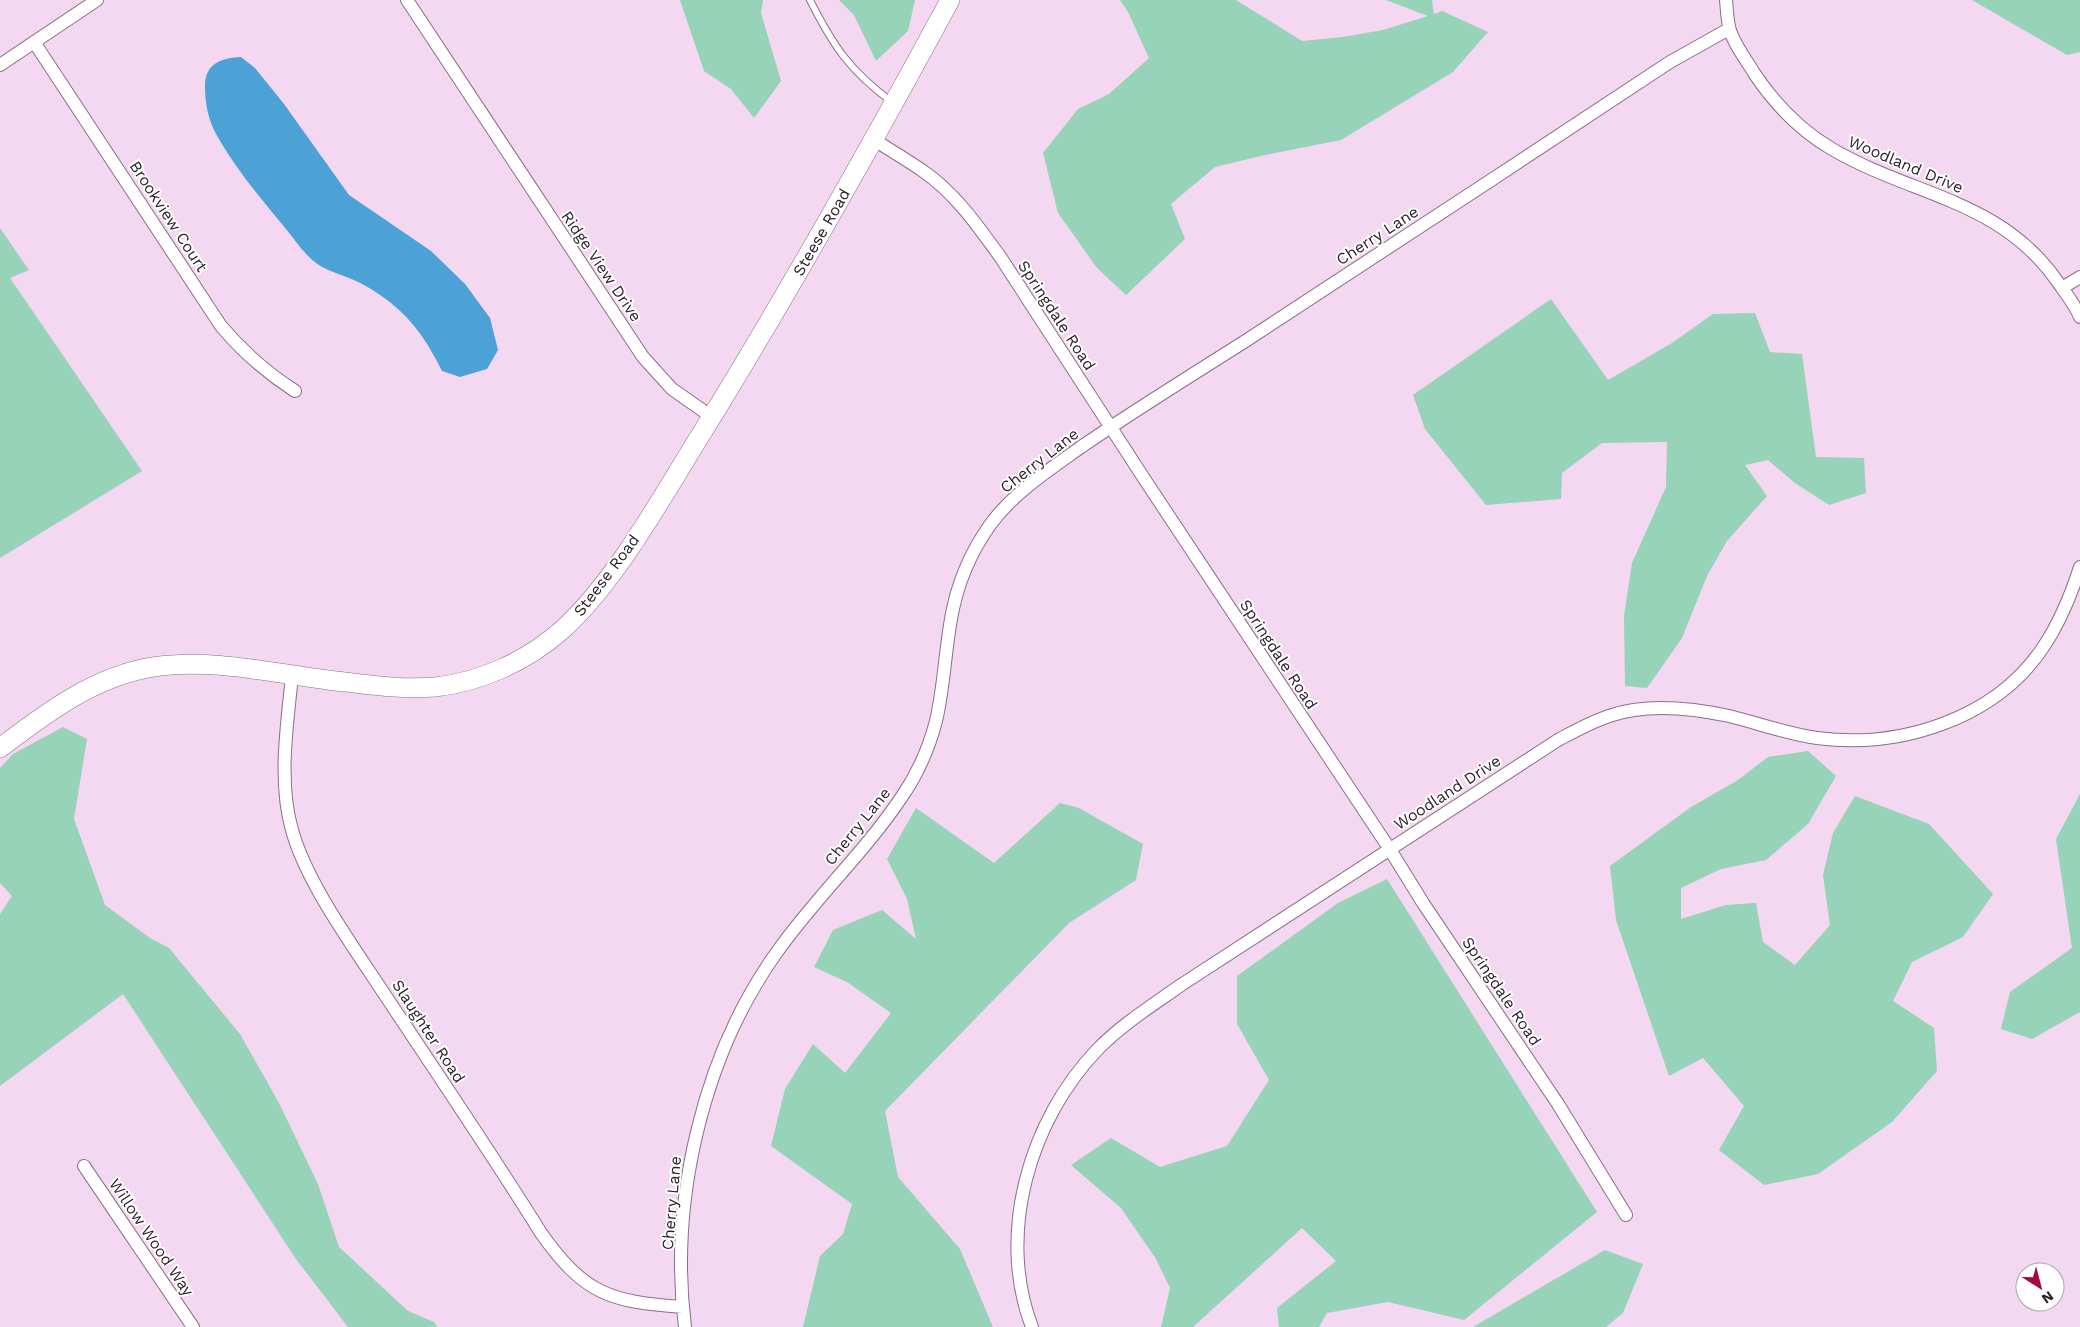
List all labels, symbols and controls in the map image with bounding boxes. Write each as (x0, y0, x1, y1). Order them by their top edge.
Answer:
street label: Woodland Drive (1845, 132, 1966, 197)
street label: Brookview Court (126, 157, 212, 275)
street label: Steese Road (789, 185, 854, 279)
street label: Cherry Lane (1333, 202, 1422, 269)
street label: Ridge View Drive (558, 207, 646, 325)
street label: Springdale Road (1014, 257, 1099, 374)
street label: Cherry Lane (996, 424, 1082, 497)
street label: Steese Road (569, 531, 643, 620)
street label: Springdale Road (1236, 596, 1321, 713)
street label: Woodland Drive (1390, 751, 1504, 834)
street label: Cherry Lane (820, 784, 894, 869)
street label: Springdale Road (1458, 933, 1545, 1049)
street label: Slaughter Road (388, 976, 469, 1086)
street label: Cherry Lane (658, 1155, 685, 1251)
street label: Willow Wood Way (105, 1175, 198, 1300)
north arrow (2015, 1262, 2065, 1312)
text: N (2039, 1288, 2057, 1307)

